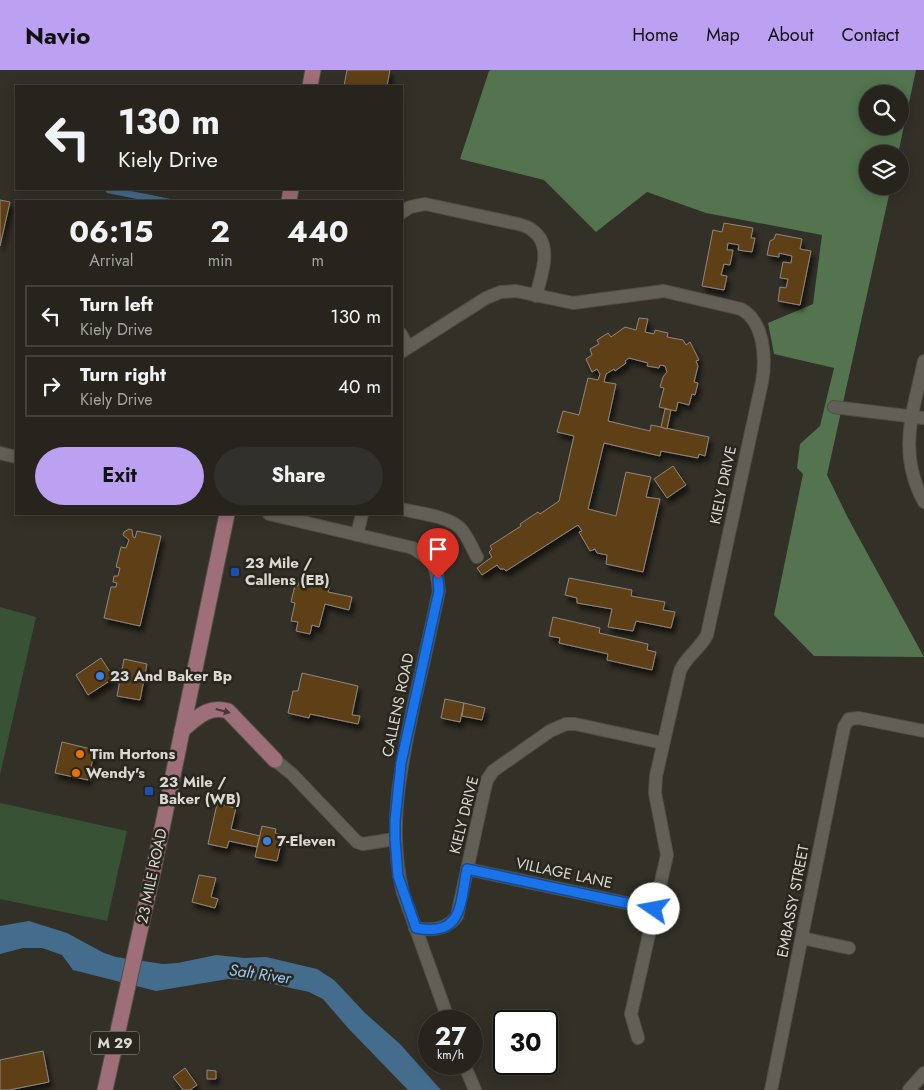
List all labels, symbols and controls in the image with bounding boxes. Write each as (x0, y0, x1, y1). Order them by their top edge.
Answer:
text: Navio (25, 18, 90, 53)
text: Home (632, 22, 678, 48)
text: Map (706, 22, 740, 48)
text: About (768, 22, 813, 48)
text: Contact (841, 22, 899, 48)
map controls (859, 85, 909, 195)
button: search (859, 85, 909, 135)
text: 130 m (118, 97, 220, 147)
icon: left (35, 105, 100, 170)
text: Kiely Drive (118, 143, 218, 175)
button: layers (859, 145, 909, 195)
text: 06:15 (69, 210, 153, 253)
text: 2 (210, 210, 230, 253)
text: 440 (287, 210, 349, 253)
text: Arrival (89, 249, 133, 272)
text: min (208, 249, 233, 272)
text: m (312, 249, 324, 272)
text: Turn left (80, 291, 153, 318)
icon: left (37, 302, 65, 330)
text: 130 m (330, 303, 381, 330)
text: Kiely Drive (80, 318, 153, 341)
text: Turn right (80, 361, 166, 388)
icon: right (37, 372, 65, 400)
text: 40 m (338, 373, 381, 400)
text: Kiely Drive (80, 388, 153, 411)
street label: KIELY DRIVE (704, 444, 742, 526)
button: Exit (35, 447, 204, 505)
button: Share (214, 447, 383, 505)
pin (417, 528, 459, 579)
icon: arrive (424, 535, 452, 563)
place label: 23 Mile / Callens (EB) (245, 552, 330, 591)
marker: 23 Mile / Callens (EB) (229, 566, 241, 578)
street label: CALLENS ROAD (376, 651, 420, 759)
place label: 23 And Baker Bp (110, 665, 232, 687)
marker: 23 And Baker Bp (94, 670, 106, 682)
one-way arrow (216, 707, 231, 715)
place label: Tim Hortons (90, 743, 175, 765)
marker: Tim Hortons (74, 748, 86, 760)
place label: Wendy's (86, 762, 145, 784)
marker: Wendy's (70, 767, 82, 779)
place label: 23 Mile / Baker (WB) (159, 771, 241, 810)
street label: KIELY DRIVE (444, 774, 484, 856)
marker: 23 Mile / Baker (WB) (143, 785, 155, 797)
street label: 23 MILE ROAD (131, 827, 173, 925)
place label: 7-Eleven (277, 830, 336, 852)
marker: 7-Eleven (261, 835, 273, 847)
street label: EMBASSY STREET (771, 842, 815, 959)
street label: VILLAGE LANE (514, 852, 614, 894)
position arrow (627, 882, 679, 934)
water label: Salt River (228, 958, 294, 990)
speed limit sign: 30 (493, 1010, 558, 1075)
text: 27 (435, 1018, 466, 1054)
road number: M 29 (91, 1031, 139, 1054)
text: km/h (437, 1046, 464, 1064)

